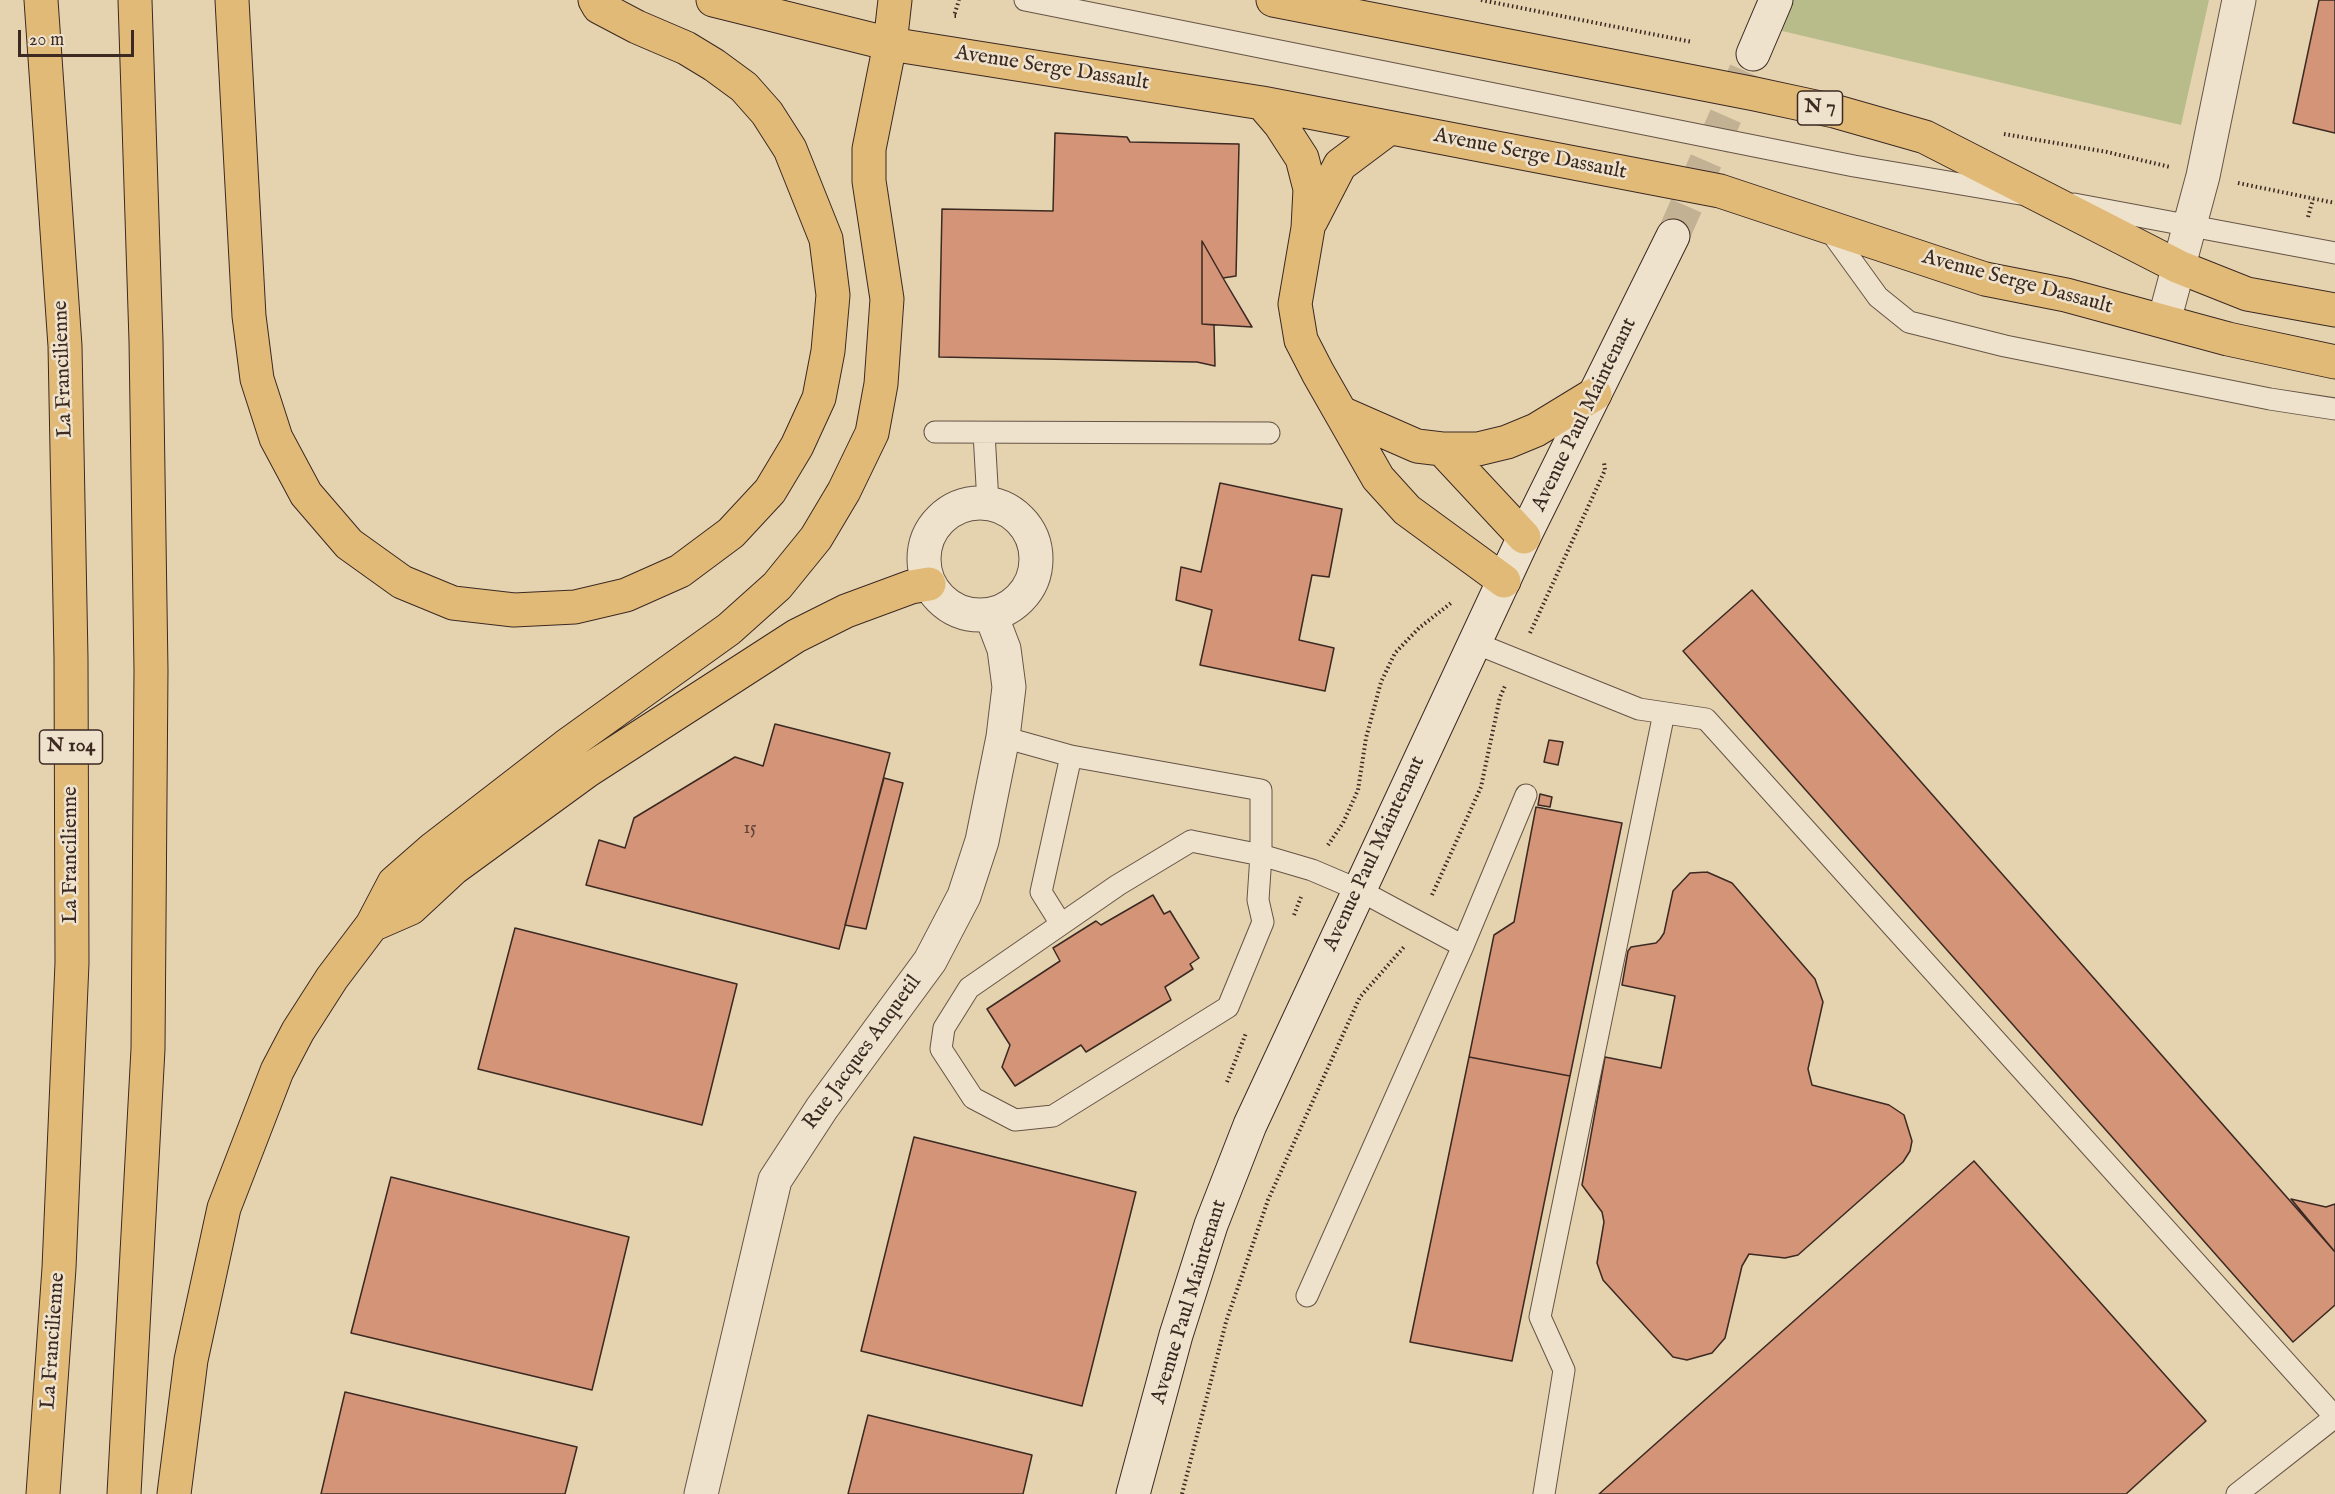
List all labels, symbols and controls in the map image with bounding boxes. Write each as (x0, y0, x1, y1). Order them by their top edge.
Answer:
scale bar (21, 18, 136, 56)
text: 20 m (29, 29, 64, 52)
street label: Avenue Serge Dassault (953, 41, 1151, 97)
road number: N 7 (1798, 91, 1842, 125)
street label: Avenue Serge Dassault (1431, 124, 1629, 186)
street label: Avenue Serge Dassault (1919, 245, 2115, 321)
street label: La Francilienne (49, 300, 79, 438)
street label: Avenue Paul Maintenant (1527, 314, 1643, 516)
road number: N 104 (40, 730, 103, 764)
street label: Avenue Paul Maintenant (1319, 753, 1431, 955)
street label: La Francilienne (59, 786, 85, 924)
house number: 15 (743, 818, 757, 840)
street label: Rue Jacques Anquetil (798, 971, 928, 1135)
street label: Avenue Paul Maintenant (1147, 1197, 1233, 1407)
street label: La Francilienne (37, 1272, 71, 1410)

